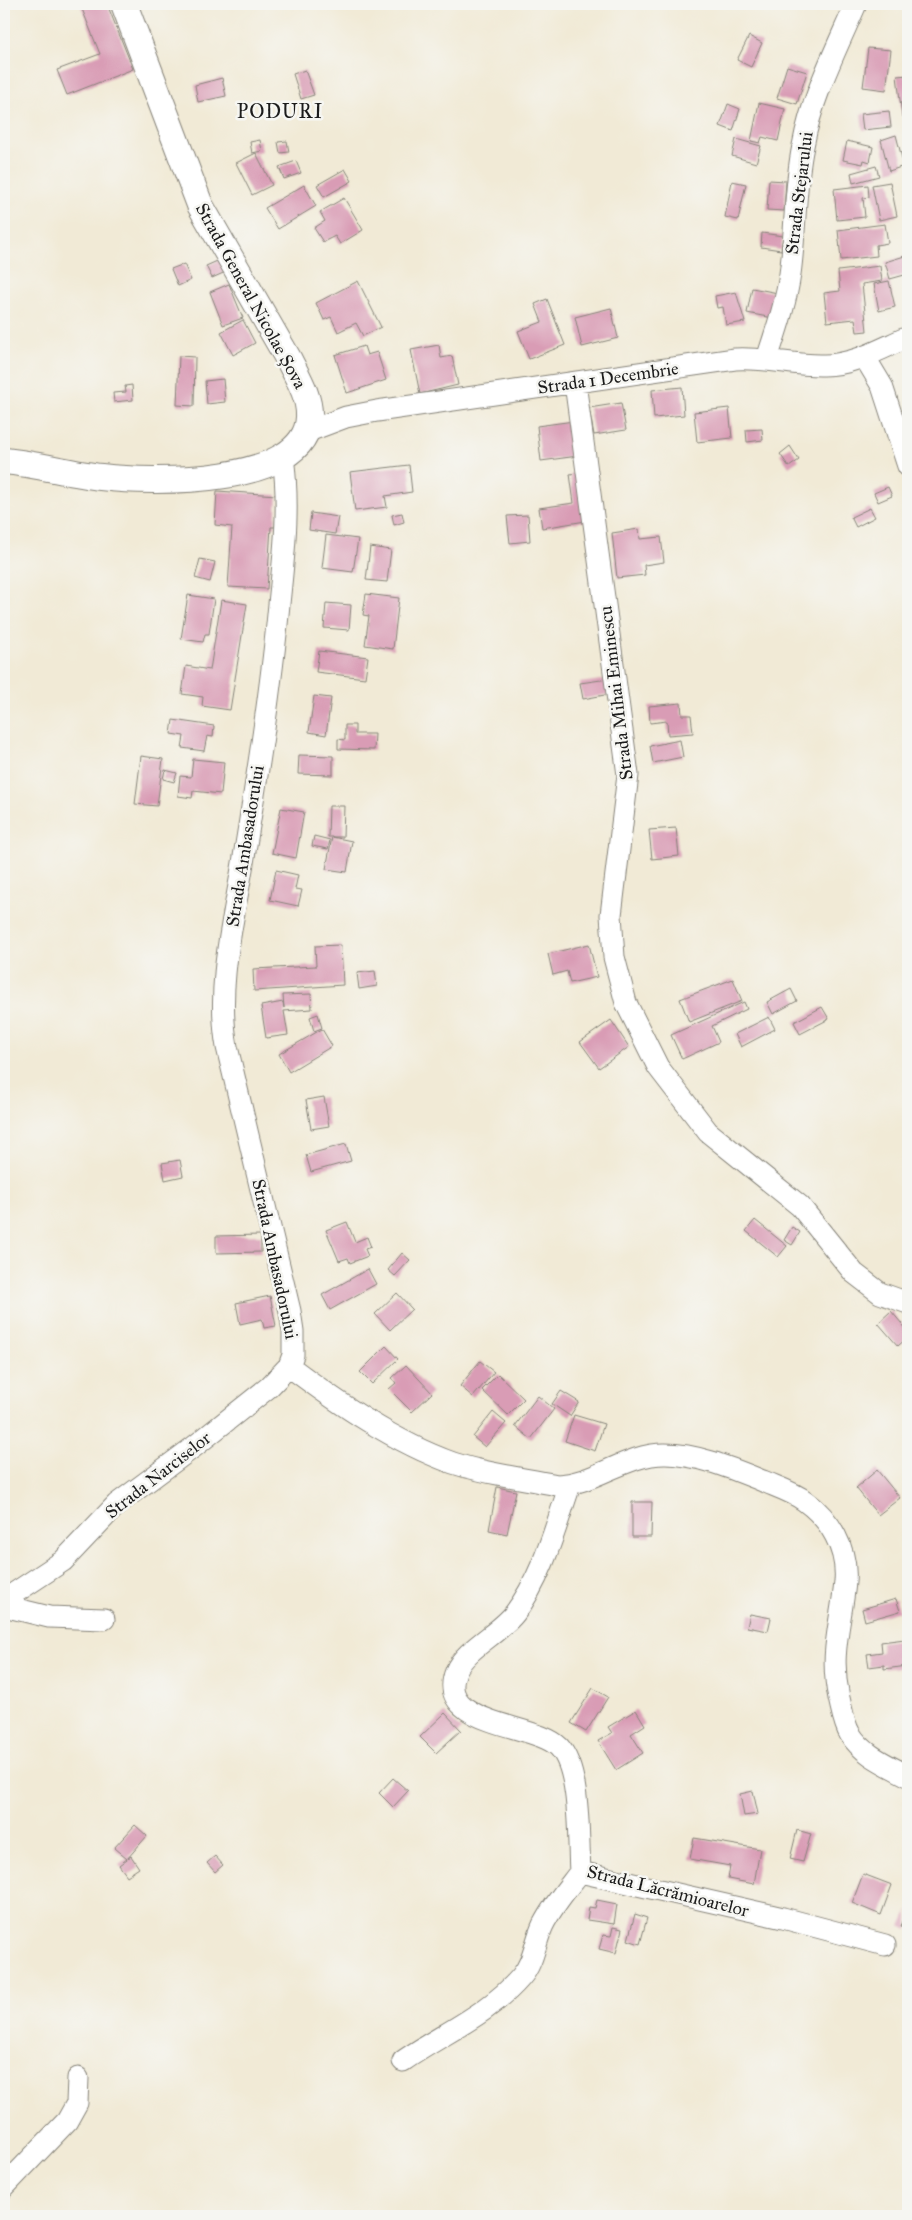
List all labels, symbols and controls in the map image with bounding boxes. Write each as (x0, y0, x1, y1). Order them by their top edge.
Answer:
district label: PODURI (237, 99, 323, 123)
street label: Strada Stejarului (781, 130, 817, 256)
street label: Strada General Nicolae Șova (191, 199, 311, 393)
street label: Strada 1 Decembrie (536, 357, 680, 399)
street label: Strada Mihai Eminescu (594, 604, 638, 781)
street label: Strada Ambasadorului (221, 764, 269, 928)
street label: Strada Ambasadorului (247, 1177, 303, 1341)
street label: Strada Narciselor (101, 1427, 215, 1523)
street label: Strada Lăcrămioarelor (585, 1860, 751, 1922)

